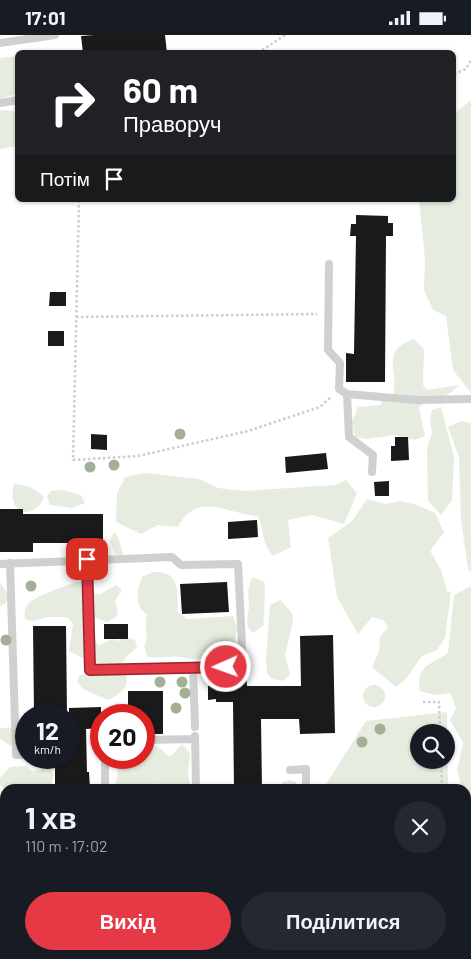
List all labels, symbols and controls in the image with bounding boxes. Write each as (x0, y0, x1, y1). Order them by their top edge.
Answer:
text: 17:01 (25, 6, 65, 29)
text: 60 m (123, 68, 198, 110)
icon: right (40, 70, 105, 135)
text: Праворуч (123, 110, 221, 136)
icon: arrive (100, 165, 128, 193)
text: Потім (40, 167, 90, 190)
pin (66, 538, 108, 580)
icon: arrive (73, 545, 101, 573)
position arrow (199, 640, 251, 692)
speed limit sign: 20 (90, 704, 155, 769)
text: 12 (36, 715, 59, 745)
map controls (410, 724, 455, 769)
button: search (410, 724, 455, 769)
text: km/h (34, 742, 61, 756)
text: 1 хв (25, 799, 77, 835)
button: close (394, 801, 446, 853)
text: 110 m · 17:02 (25, 836, 108, 855)
button: Вихід (25, 892, 231, 950)
button: Поділитися (241, 892, 446, 950)

